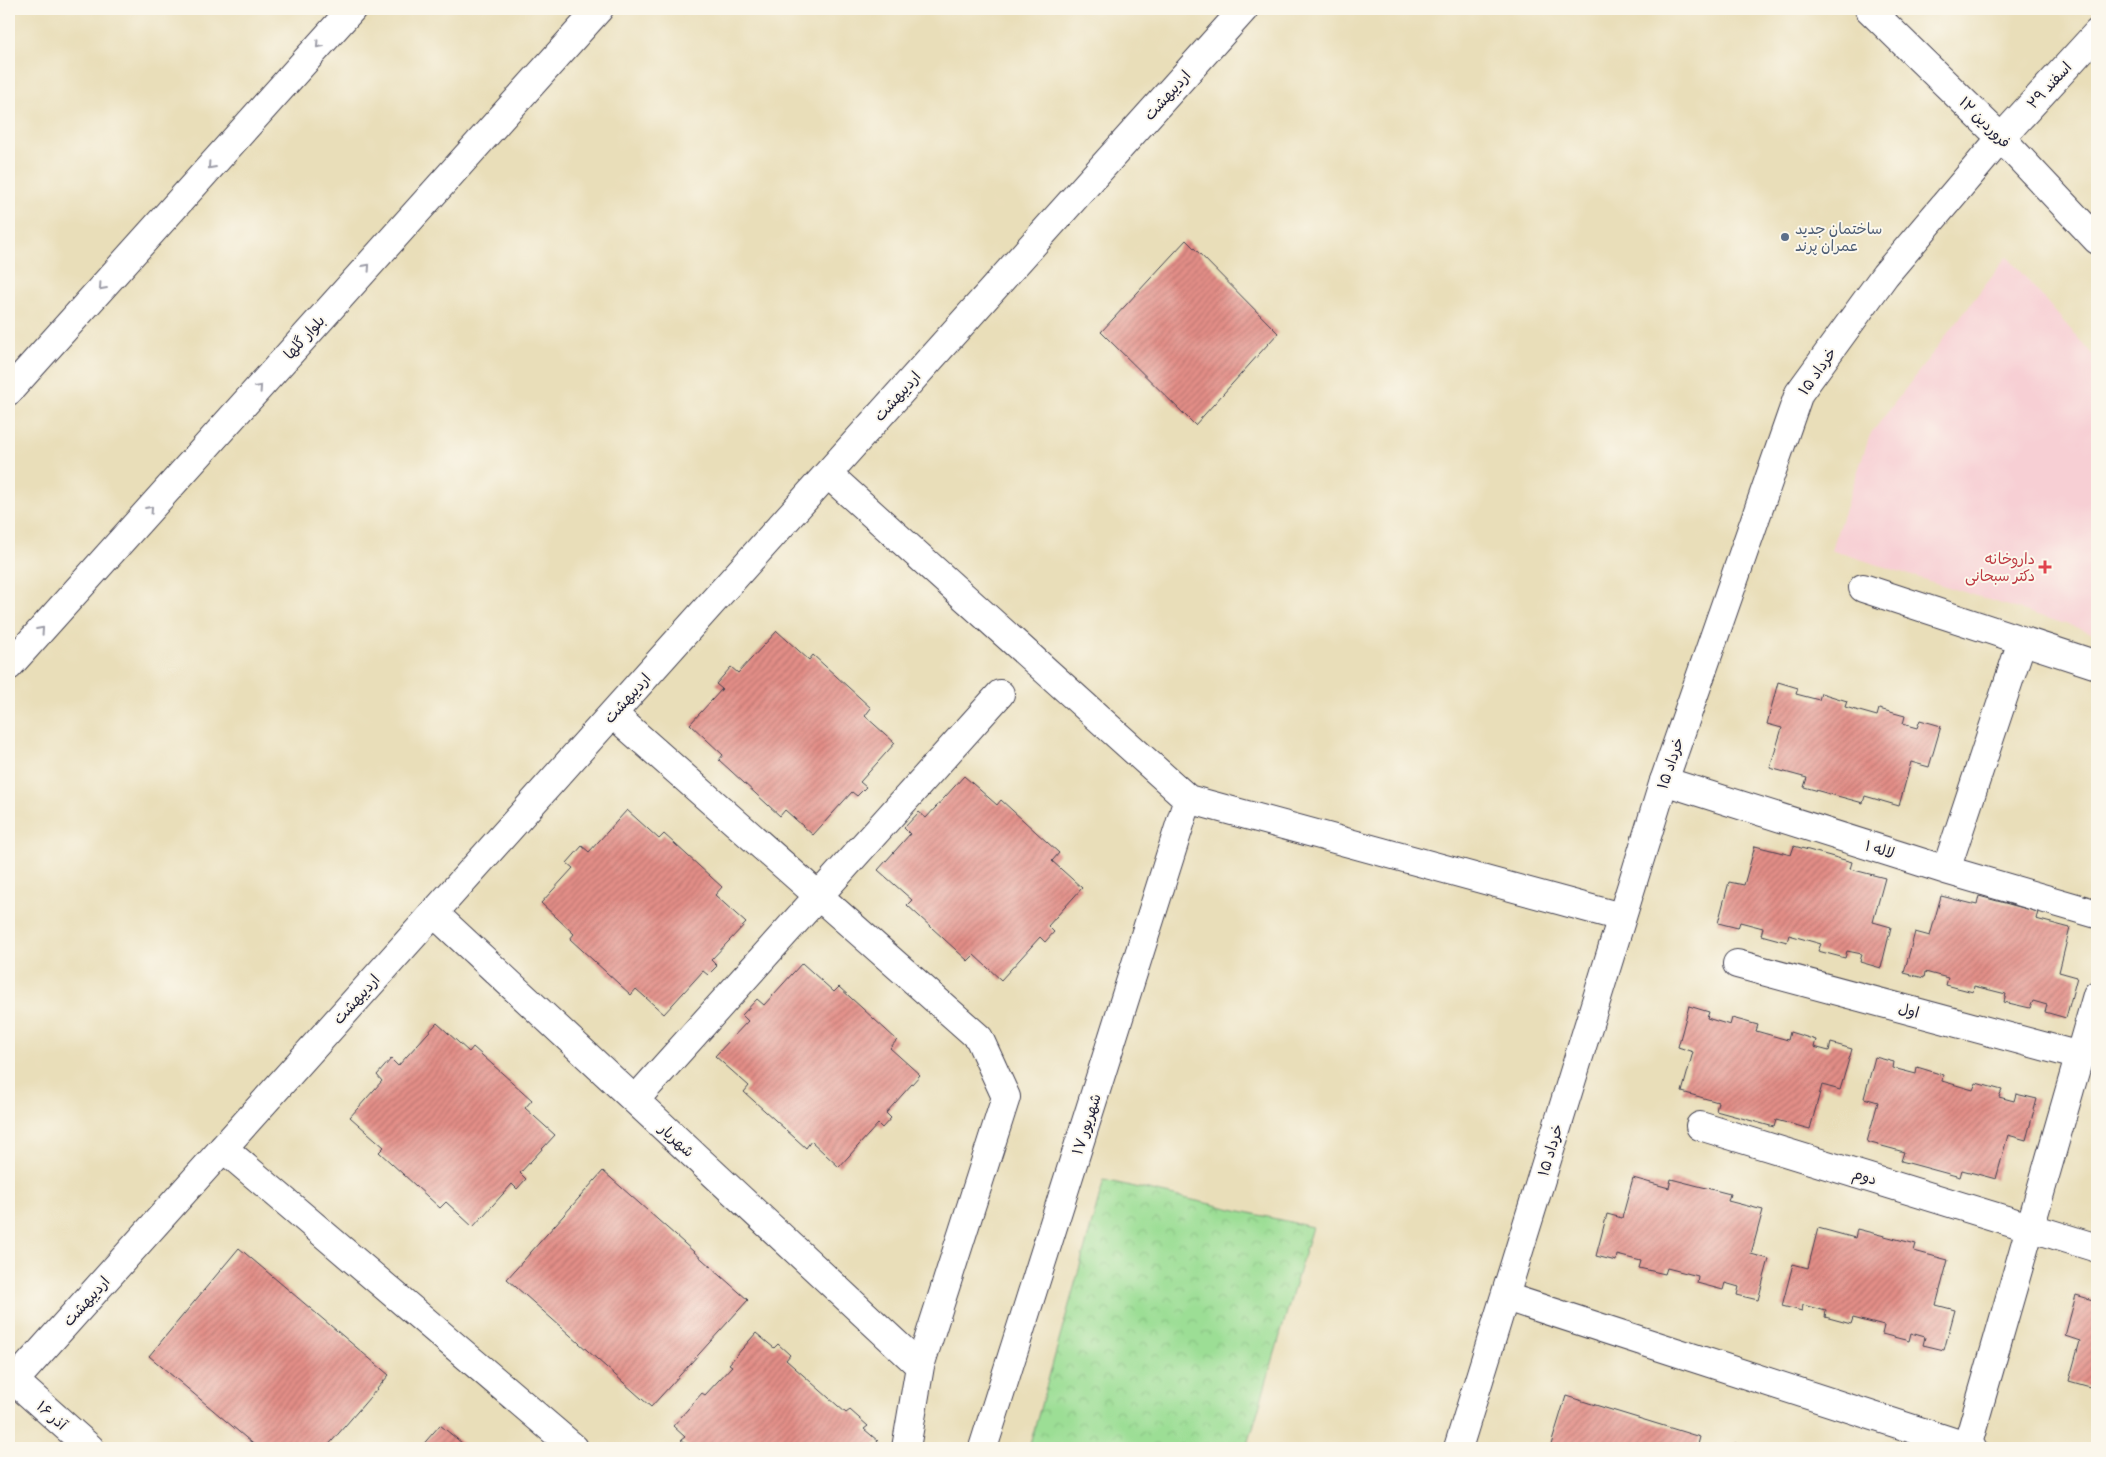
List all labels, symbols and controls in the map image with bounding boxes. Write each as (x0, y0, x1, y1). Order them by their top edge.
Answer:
one-way arrow (316, 40, 325, 49)
street label: ۲۹ اسفند (2022, 57, 2076, 113)
street label: اردیبهشت (1139, 65, 1195, 125)
street label: ۱۲ فروردین (1955, 92, 2015, 152)
one-way arrow (208, 160, 217, 169)
place label: ساختمان جدید عمران پرند (1795, 218, 1882, 256)
marker: ساختمان جدید عمران پرند (1779, 231, 1791, 243)
one-way arrow (361, 263, 370, 272)
one-way arrow (99, 281, 108, 290)
street label: بلوار گلها (279, 310, 329, 364)
street label: ۱۵ خرداد (1793, 343, 1841, 399)
street label: اردیبهشت (869, 366, 925, 426)
one-way arrow (253, 384, 262, 393)
one-way arrow (144, 505, 153, 514)
place label: داروخانه دکتر سبحانی (1965, 548, 2035, 586)
marker: داروخانه دکتر سبحانی (2039, 561, 2051, 573)
one-way arrow (35, 626, 44, 635)
street label: اردیبهشت (599, 668, 655, 728)
street label: ۱۵ خرداد (1651, 734, 1689, 792)
street label: لاله ۱ (1863, 835, 1897, 863)
street label: اردیبهشت (328, 969, 384, 1029)
street label: اول (1896, 997, 1922, 1023)
street label: ۱۷ شهریور (1066, 1091, 1106, 1157)
street label: شهریار (654, 1118, 699, 1162)
street label: ۱۵ خرداد (1532, 1121, 1568, 1179)
street label: دوم (1850, 1162, 1880, 1192)
street label: اردیبهشت (58, 1271, 114, 1331)
street label: ۱۶ آذر (32, 1396, 73, 1435)

